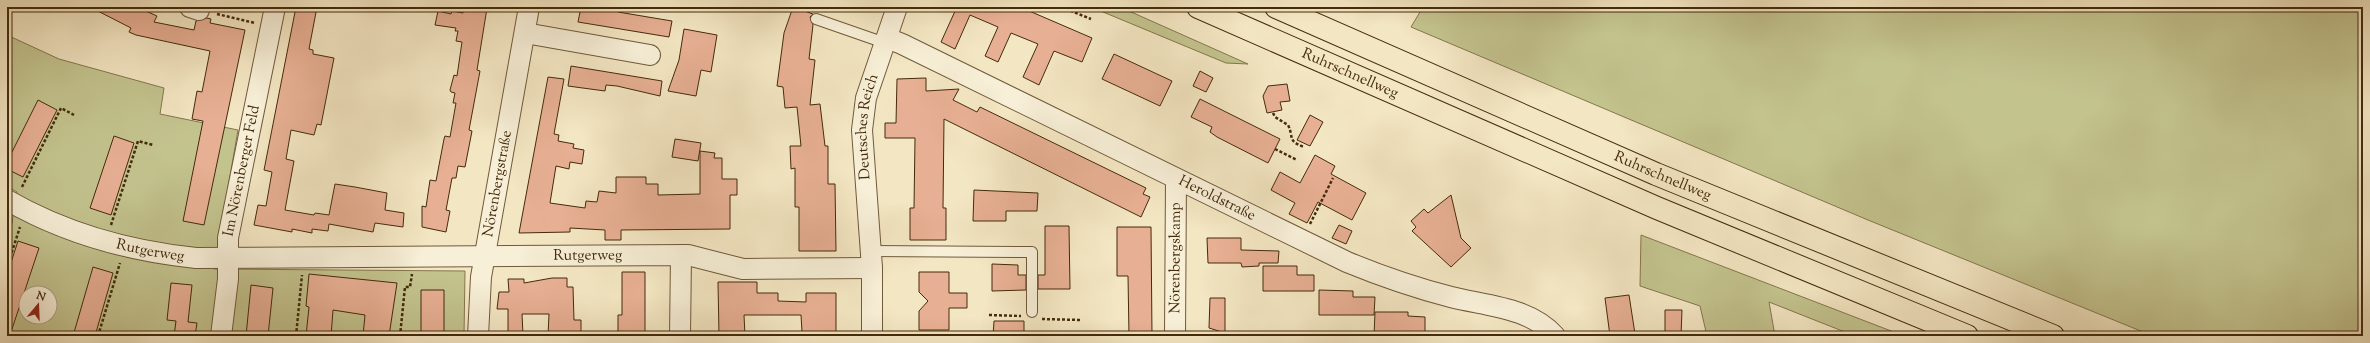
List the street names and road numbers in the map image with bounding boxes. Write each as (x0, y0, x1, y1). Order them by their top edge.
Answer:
street label: Ruhrschnellweg (1298, 43, 1402, 104)
street label: Deutsches Reich (851, 71, 884, 181)
street label: Im Nörenberger Feld (218, 103, 265, 238)
street label: Nörenbergstraße (478, 129, 517, 239)
street label: Ruhrschnellweg (1611, 146, 1714, 206)
street label: Heroldstraße (1175, 171, 1259, 226)
street label: Nörenbergskamp (1165, 202, 1186, 314)
street label: Rutgerweg (114, 234, 186, 267)
street label: Rutgerweg (553, 245, 622, 266)

